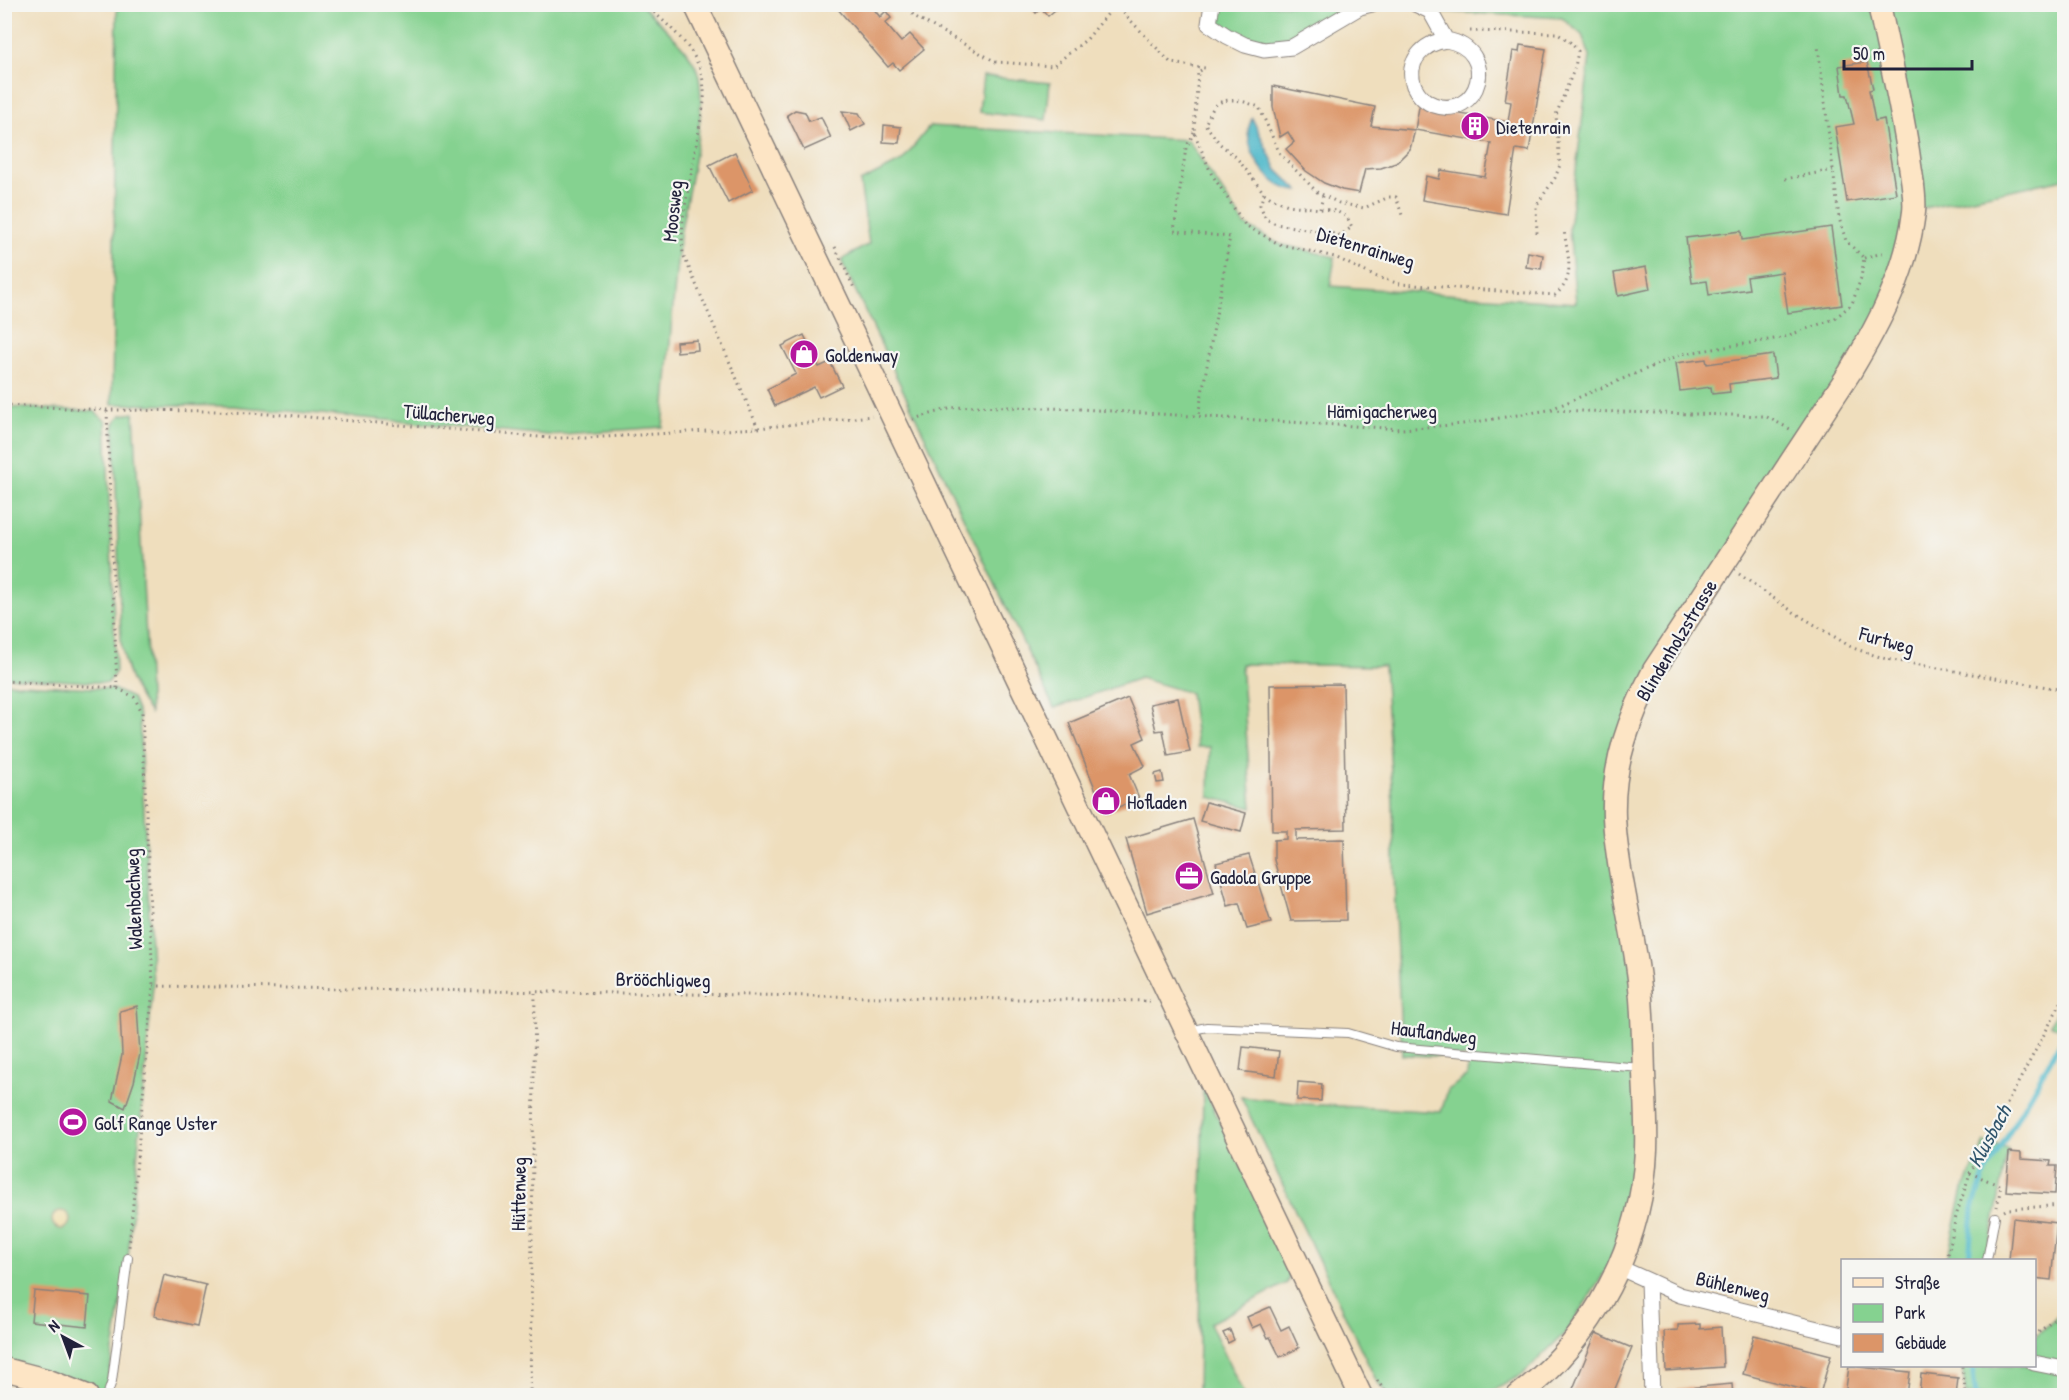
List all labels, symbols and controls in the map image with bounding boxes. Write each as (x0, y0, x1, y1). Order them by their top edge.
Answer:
scale bar (1844, 33, 1972, 71)
text: 50 m (1853, 41, 1885, 66)
building icon: Dietenrain (1459, 110, 1491, 142)
place label: Dietenrain (1496, 113, 1571, 140)
street label: Moosweg (655, 179, 689, 243)
street label: Dietenrainweg (1314, 219, 1418, 275)
shop icon: Goldenway (788, 338, 820, 370)
place label: Goldenway (825, 341, 898, 368)
street label: Tüllacherweg (402, 397, 496, 431)
street label: Hämigacherweg (1327, 397, 1437, 424)
street label: Blindenholzstrasse (1629, 574, 1723, 706)
street label: Furtweg (1855, 619, 1918, 661)
shop icon: Hofladen (1090, 785, 1122, 817)
place label: Hofladen (1127, 788, 1187, 815)
street label: Walenbachweg (118, 848, 148, 950)
office icon: Gadola Gruppe (1173, 860, 1205, 892)
place label: Gadola Gruppe (1210, 863, 1311, 890)
street label: Brööchligweg (615, 965, 711, 993)
street label: Hauflandweg (1390, 1013, 1479, 1051)
water label: Klusbach (1960, 1099, 2018, 1172)
sports icon: Golf Range Uster (57, 1106, 89, 1138)
place label: Golf Range Uster (94, 1109, 218, 1136)
street label: Hüttenweg (504, 1157, 532, 1231)
legend (1841, 1259, 2036, 1367)
street label: Bühlenweg (1693, 1264, 1773, 1308)
text: Straße (1895, 1270, 1940, 1295)
text: Park (1895, 1300, 1926, 1325)
north arrow (33, 1307, 93, 1367)
text: N (43, 1314, 64, 1337)
text: Gebäude (1895, 1330, 1947, 1355)

